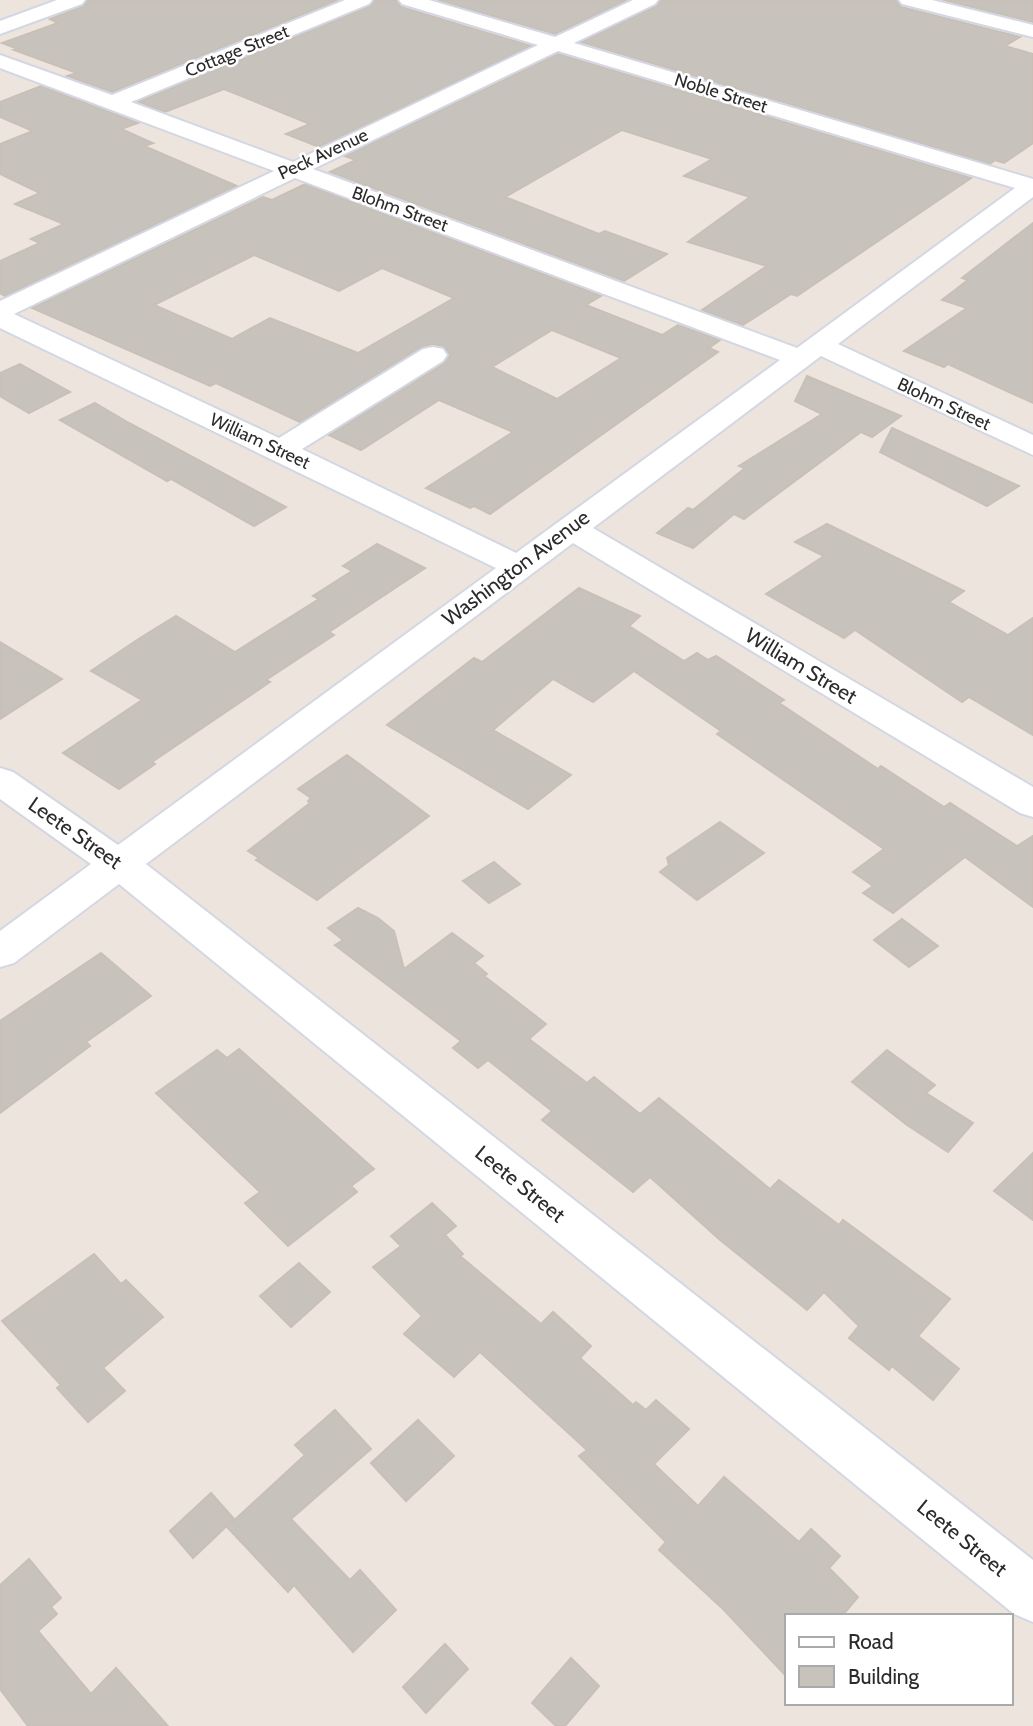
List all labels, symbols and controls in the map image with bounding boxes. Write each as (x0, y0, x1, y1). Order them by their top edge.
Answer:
street label: Cottage Street (182, 20, 292, 82)
street label: Noble Street (672, 68, 770, 118)
street label: Peck Avenue (275, 124, 371, 184)
street label: Blohm Street (349, 181, 451, 237)
street label: Blohm Street (894, 373, 994, 435)
street label: William Street (206, 408, 314, 474)
street label: Washington Avenue (437, 504, 594, 631)
street label: William Street (741, 622, 862, 709)
street label: Leete Street (24, 791, 127, 874)
street label: Leete Street (470, 1140, 570, 1227)
street label: Leete Street (912, 1494, 1012, 1581)
legend (785, 1614, 1012, 1705)
text: Road (848, 1629, 894, 1654)
text: Building (848, 1664, 920, 1689)

